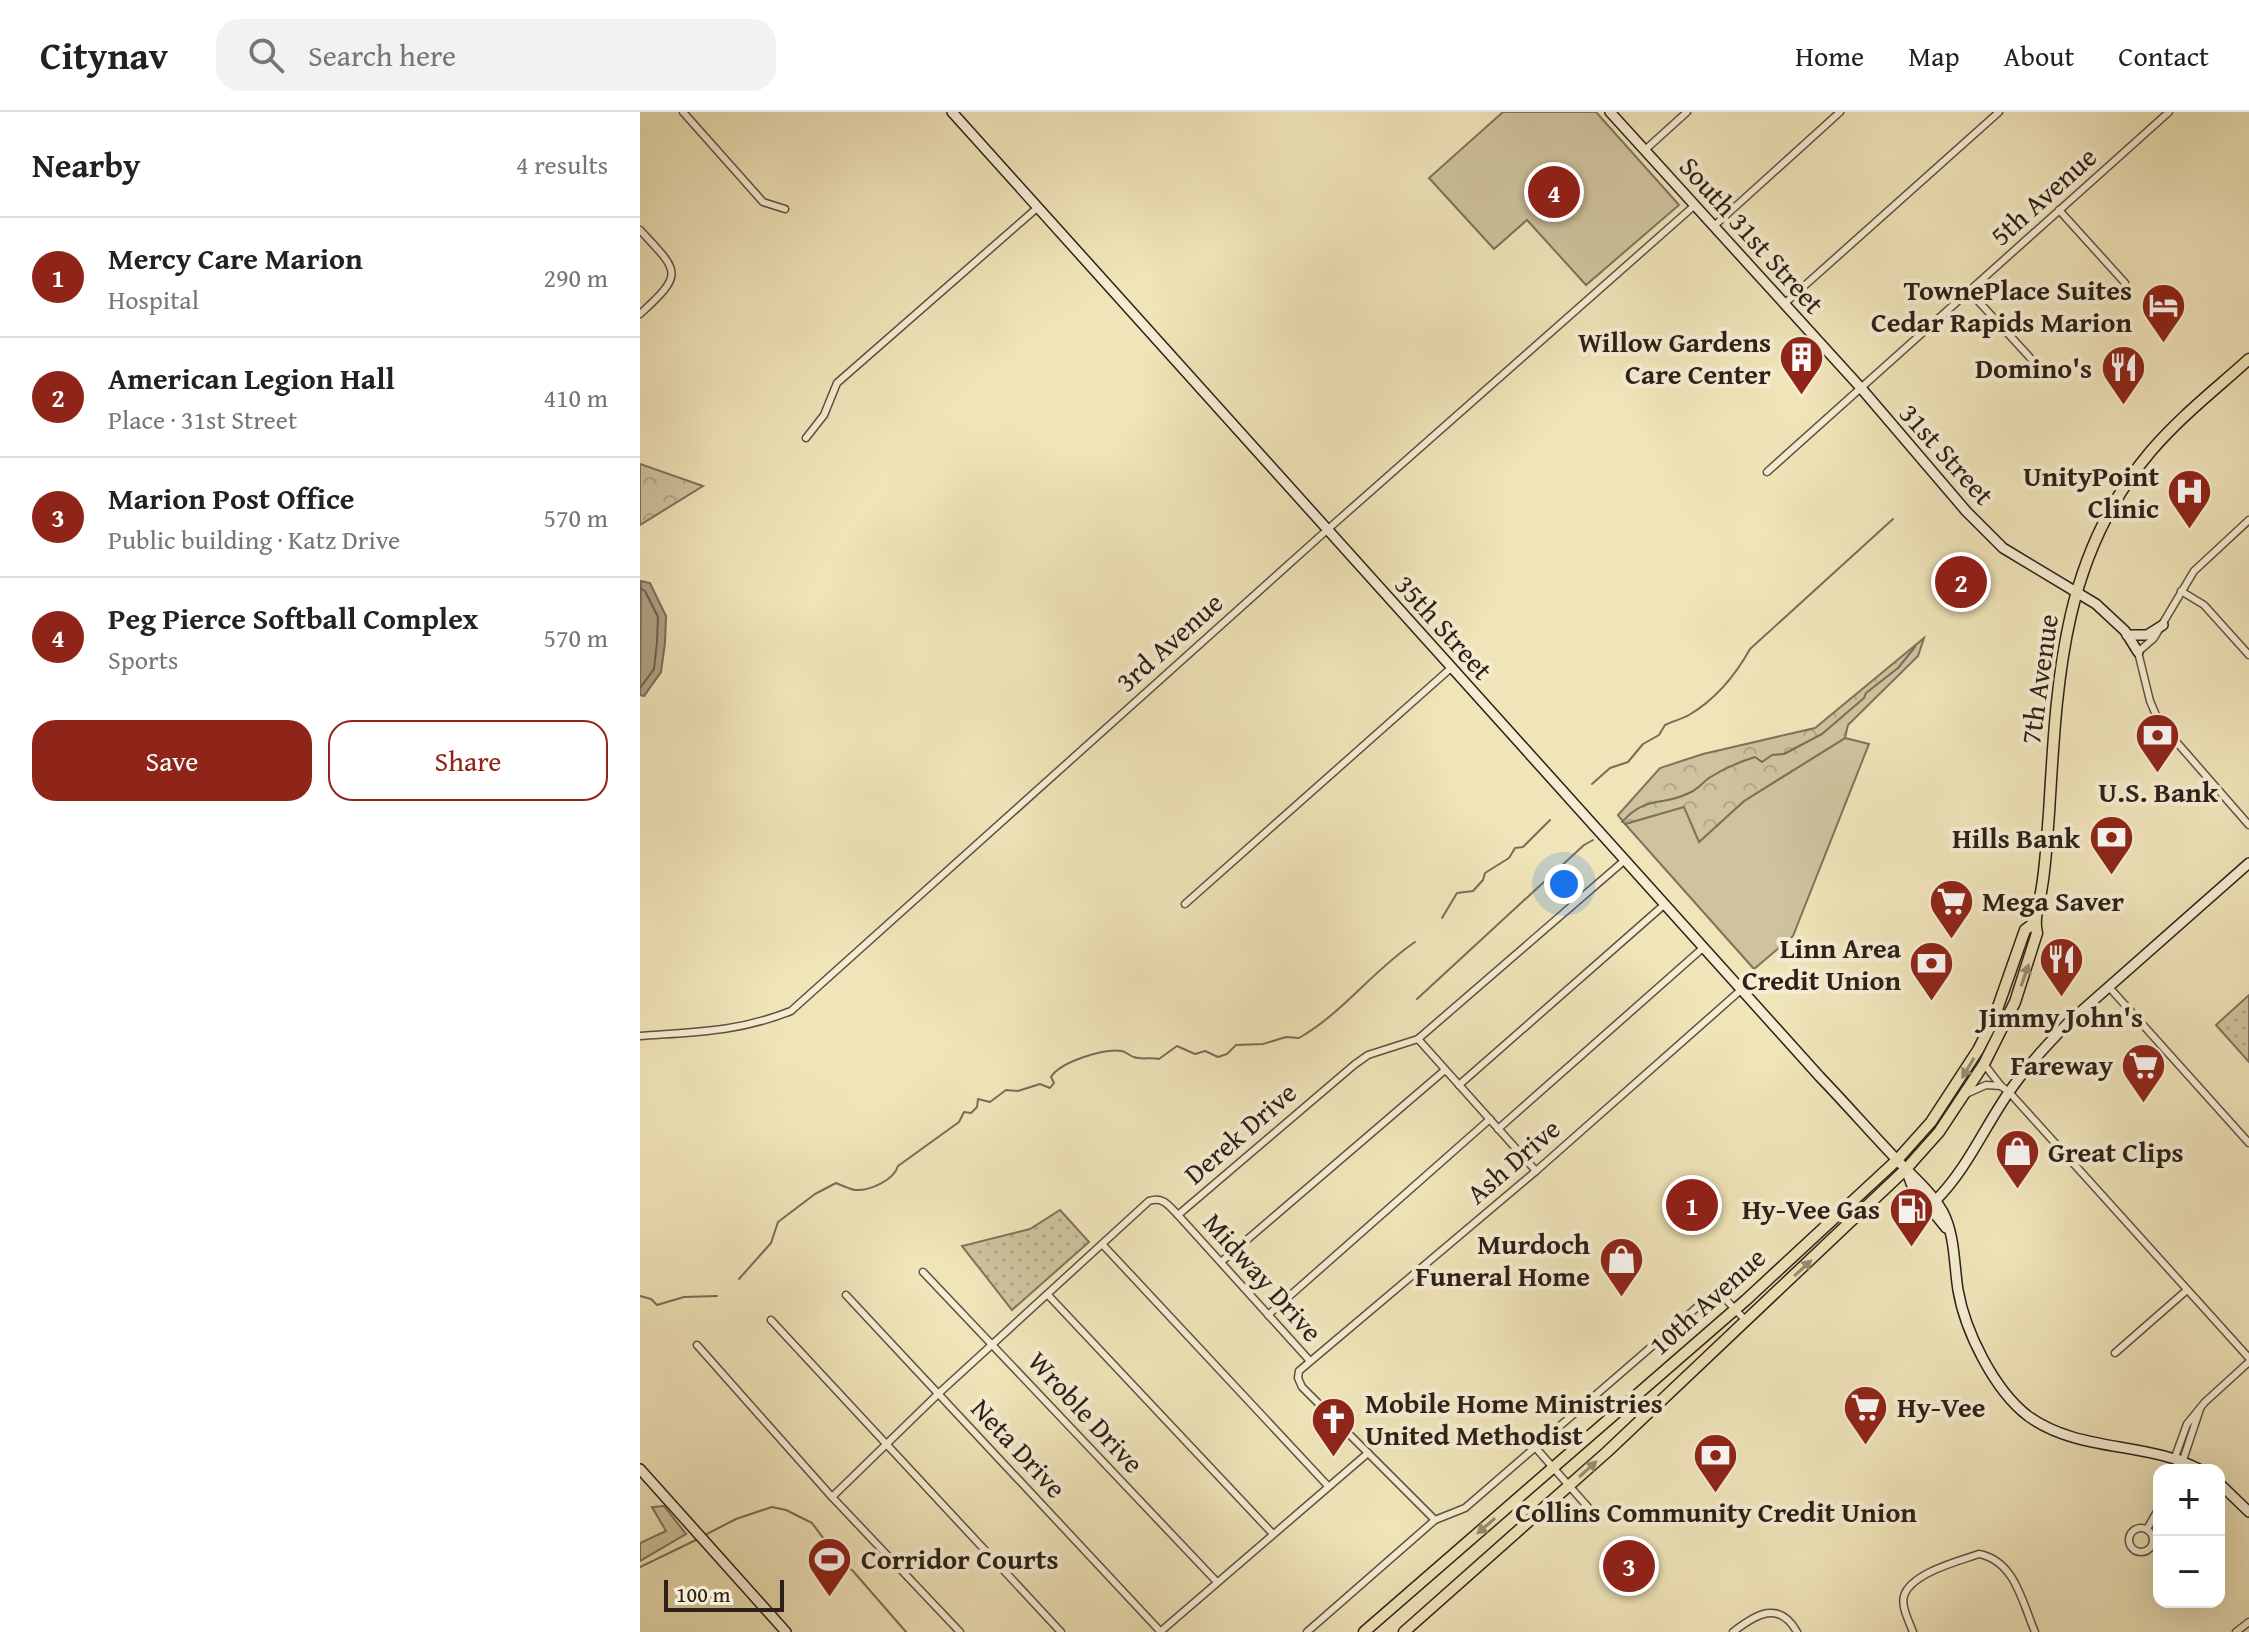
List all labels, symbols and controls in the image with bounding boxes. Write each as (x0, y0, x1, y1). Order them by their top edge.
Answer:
search box (216, 19, 776, 91)
text: Citynav (40, 27, 168, 83)
icon: search (244, 33, 288, 77)
text: Search here (308, 33, 456, 77)
text: Home (1795, 35, 1864, 76)
text: Map (1908, 35, 1960, 76)
text: About (2004, 35, 2074, 76)
text: Contact (2118, 35, 2209, 76)
street label: 5th Avenue (1980, 136, 2105, 255)
text: Nearby (32, 140, 141, 189)
text: 4 results (516, 145, 608, 184)
street label: South 31st Street (1670, 147, 1835, 323)
pin: 4 (1528, 162, 1580, 222)
text: Mercy Care Marion (108, 236, 363, 280)
text: 1 (51, 258, 65, 297)
text: 290 m (543, 258, 608, 297)
place label: TownePlace Suites Cedar Rapids Marion (1871, 269, 2132, 342)
text: Hospital (108, 280, 199, 319)
hotel icon: TownePlace Suites Cedar Rapids Marion (2139, 282, 2187, 345)
place label: Willow Gardens Care Center (1578, 321, 1771, 394)
building icon: Willow Gardens Care Center (1778, 334, 1826, 397)
restaurant icon: Domino's (2099, 344, 2147, 407)
place label: Domino's (1975, 347, 2092, 388)
text: American Legion Hall (108, 356, 395, 400)
text: 2 (51, 378, 65, 417)
text: 410 m (543, 378, 608, 417)
street label: 31st Street (1890, 394, 2004, 514)
text: Place · 31st Street (108, 400, 297, 439)
place label: UnityPoint Clinic (2023, 455, 2159, 528)
hospital icon: UnityPoint Clinic (2166, 468, 2214, 531)
text: Marion Post Office (108, 476, 355, 520)
text: 3 (51, 498, 65, 537)
text: 570 m (543, 498, 608, 537)
text: Public building · Katz Drive (108, 520, 400, 559)
pin: 2 (1935, 552, 1987, 612)
street label: 35th Street (1386, 565, 1503, 689)
street label: 3rd Avenue (1106, 582, 1231, 701)
text: Peg Pierce Softball Complex (108, 596, 478, 640)
street label: 7th Avenue (2009, 611, 2068, 747)
text: 4 (51, 618, 65, 657)
text: 570 m (543, 618, 608, 657)
text: Sports (108, 640, 178, 679)
bank icon: U.S. Bank (2134, 711, 2182, 774)
button: Save (32, 720, 312, 801)
button: Share (328, 720, 608, 801)
place label: U.S. Bank (2098, 771, 2219, 812)
bank icon: Hills Bank (2087, 814, 2135, 877)
place label: Hills Bank (1952, 817, 2081, 858)
your location (1544, 864, 1584, 904)
supermarket icon: Mega Saver (1927, 877, 1975, 940)
place label: Mega Saver (1982, 880, 2124, 921)
place label: Linn Area Credit Union (1742, 927, 1902, 1000)
restaurant icon: Jimmy John's (2037, 936, 2085, 999)
bank icon: Linn Area Credit Union (1908, 940, 1956, 1003)
one-way arrow (2019, 963, 2031, 987)
place label: Jimmy John's (1975, 996, 2143, 1037)
supermarket icon: Fareway (2120, 1041, 2168, 1104)
place label: Fareway (2011, 1044, 2114, 1085)
one-way arrow (1961, 1057, 1975, 1079)
street label: Derek Drive (1174, 1072, 1305, 1193)
street label: Ash Drive (1457, 1108, 1569, 1213)
shop icon: Great Clips (1993, 1128, 2041, 1191)
place label: Great Clips (2048, 1131, 2183, 1172)
pin: 1 (1666, 1175, 1718, 1235)
fuel station icon: Hy-Vee Gas (1887, 1185, 1935, 1248)
place label: Hy-Vee Gas (1742, 1188, 1880, 1229)
street label: Midway Drive (1194, 1203, 1333, 1350)
place label: Murdoch Funeral Home (1415, 1223, 1590, 1296)
shop icon: Murdoch Funeral Home (1597, 1236, 1645, 1299)
street label: 10th Avenue (1639, 1237, 1774, 1364)
one-way arrow (1794, 1259, 1813, 1277)
street label: Wroble Drive (1019, 1341, 1154, 1482)
place label: Mobile Home Ministries United Methodist (1365, 1382, 1663, 1455)
supermarket icon: Hy-Vee (1842, 1383, 1890, 1446)
place label: Hy-Vee (1897, 1386, 1985, 1427)
street label: Neta Drive (962, 1388, 1076, 1507)
church icon: Mobile Home Ministries United Methodist (1310, 1395, 1358, 1458)
bank icon: Collins Community Credit Union (1692, 1431, 1740, 1494)
one-way arrow (1578, 1461, 1598, 1478)
map controls (2153, 1464, 2225, 1608)
button: + (2153, 1464, 2225, 1536)
place label: Collins Community Credit Union (1515, 1491, 1917, 1532)
one-way arrow (1477, 1517, 1497, 1534)
sports icon: Corridor Courts (806, 1535, 854, 1598)
pin: 3 (1603, 1536, 1655, 1596)
button: − (2153, 1536, 2225, 1608)
place label: Corridor Courts (861, 1538, 1058, 1579)
scale bar (664, 1576, 784, 1612)
text: 100 m (676, 1578, 731, 1610)

